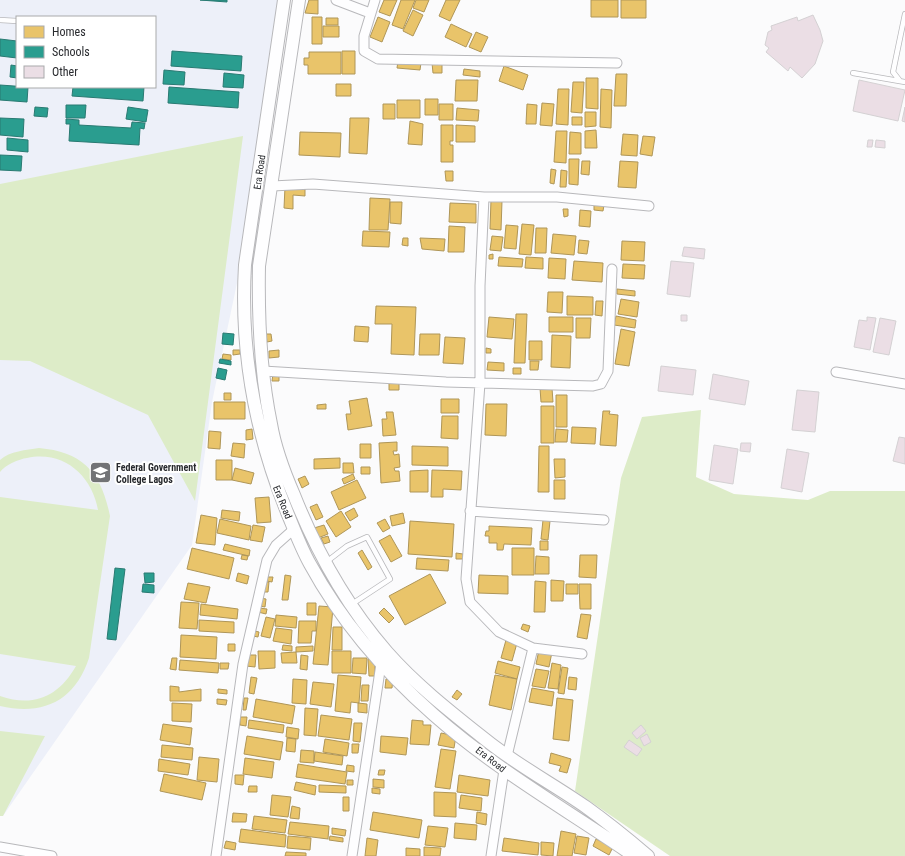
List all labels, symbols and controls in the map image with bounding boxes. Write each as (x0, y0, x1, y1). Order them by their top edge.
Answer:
legend (16, 16, 156, 88)
text: Homes (52, 25, 86, 39)
text: Schools (52, 45, 90, 59)
text: Other (52, 65, 78, 79)
street label: Era Road (252, 154, 267, 190)
school or university icon: Federal Government College Lagos (88, 460, 114, 486)
place label: Federal Government College Lagos (116, 462, 196, 485)
street label: Era Road (271, 484, 294, 520)
street label: Era Road (474, 744, 508, 775)

